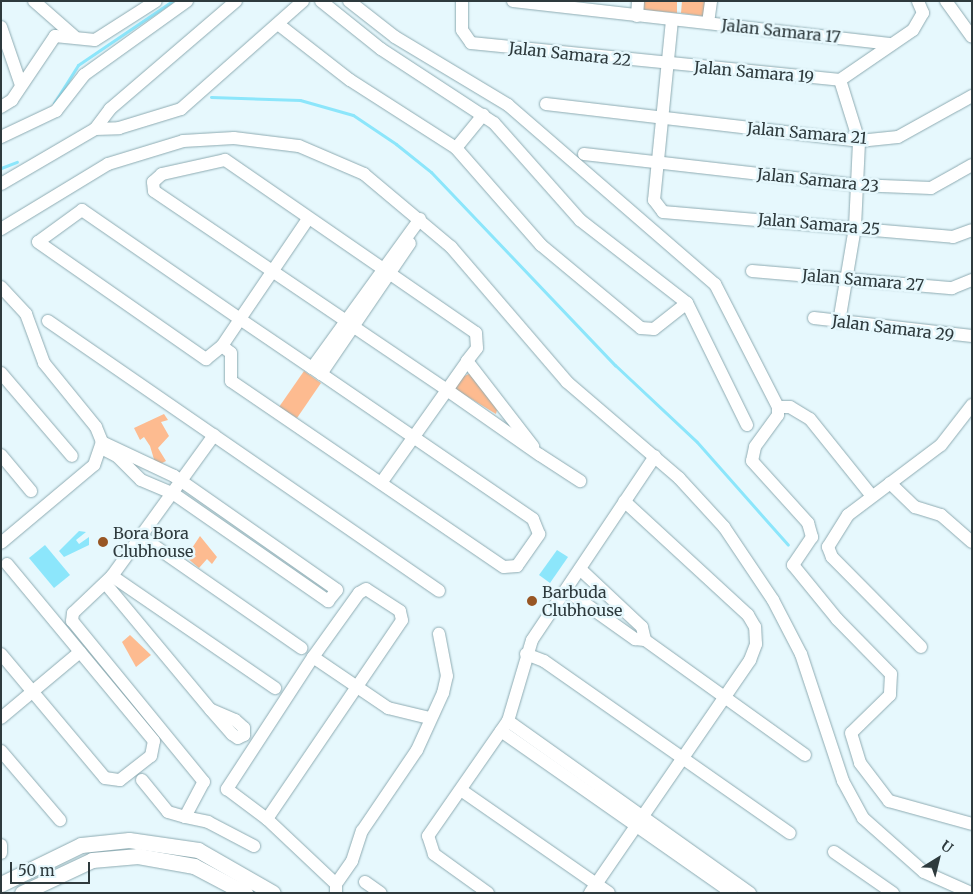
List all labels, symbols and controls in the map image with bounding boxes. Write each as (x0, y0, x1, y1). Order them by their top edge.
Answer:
street label: Jalan Samara 17 (720, 15, 842, 47)
street label: Jalan Samara 22 (508, 38, 632, 70)
street label: Jalan Samara 19 (693, 57, 815, 87)
street label: Jalan Samara 21 (746, 118, 868, 148)
street label: Jalan Samara 23 (756, 164, 880, 196)
street label: Jalan Samara 25 (757, 209, 881, 239)
street label: Jalan Samara 27 (801, 265, 925, 295)
street label: Jalan Samara 29 (831, 311, 955, 345)
place label: Bora Bora Clubhouse (113, 523, 193, 561)
marker: Bora Bora Clubhouse (97, 536, 109, 548)
place label: Barbuda Clubhouse (542, 582, 622, 620)
marker: Barbuda Clubhouse (526, 595, 538, 607)
north arrow (913, 834, 963, 884)
text: U (937, 837, 956, 857)
scale bar (12, 852, 92, 884)
text: 50 m (18, 861, 55, 880)

